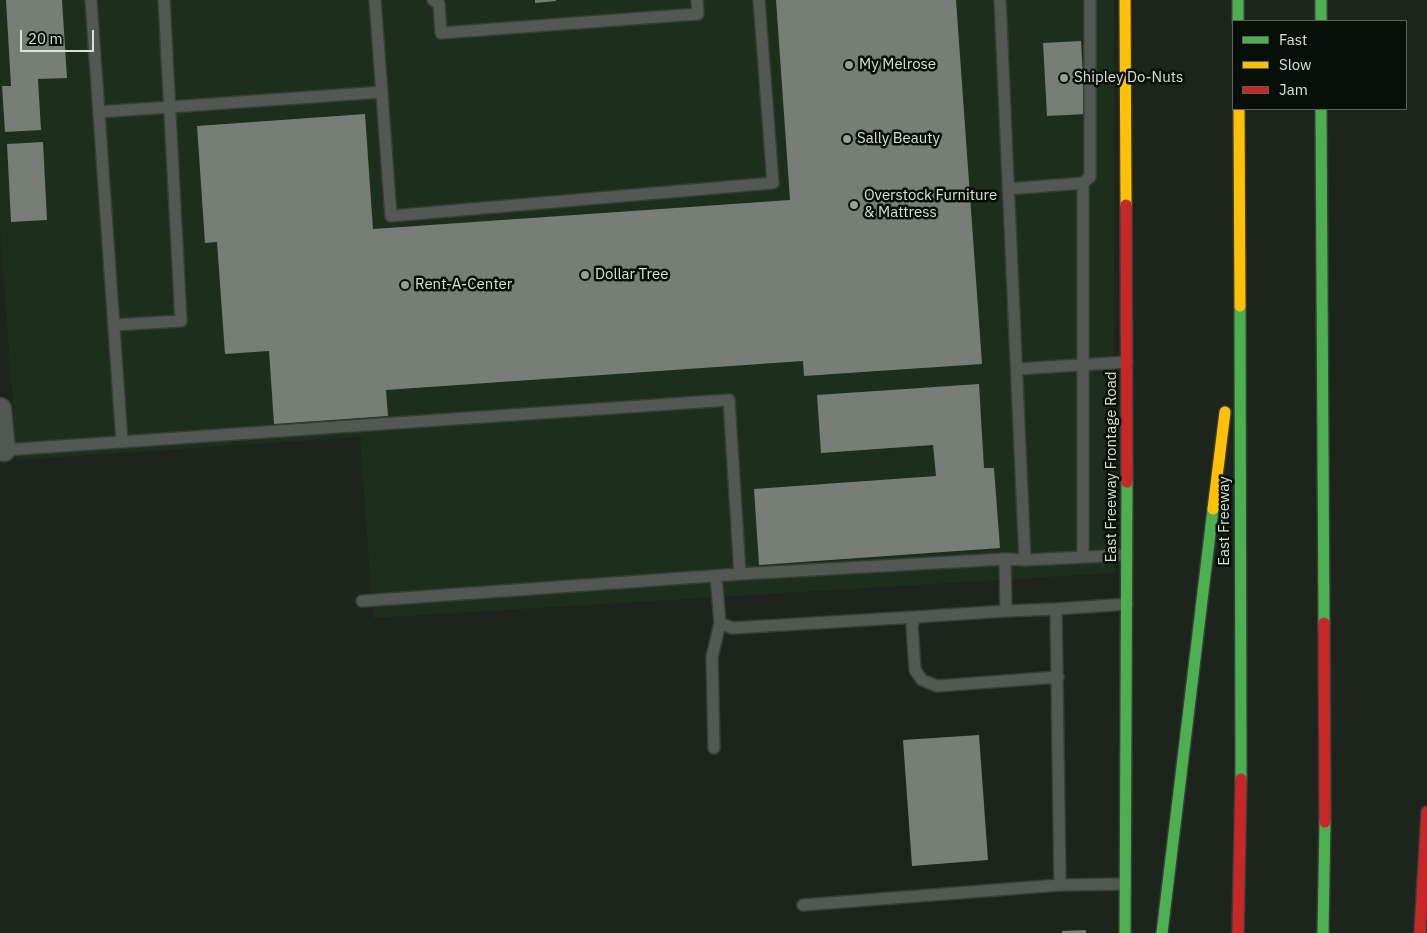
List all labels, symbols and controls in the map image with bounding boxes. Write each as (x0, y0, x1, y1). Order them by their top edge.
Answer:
scale bar (22, 20, 96, 52)
legend (1232, 20, 1407, 110)
text: 20 m (28, 29, 63, 48)
text: Fast (1279, 30, 1307, 49)
text: Slow (1279, 55, 1312, 74)
place label: My Melrose (859, 56, 936, 74)
marker: My Melrose (843, 59, 855, 71)
place label: Shipley Do-Nuts (1074, 69, 1183, 87)
marker: Shipley Do-Nuts (1058, 72, 1070, 84)
text: Jam (1279, 80, 1308, 99)
place label: Sally Beauty (857, 130, 940, 148)
marker: Sally Beauty (841, 133, 853, 145)
place label: Overstock Furniture & Mattress (864, 187, 997, 222)
marker: Overstock Furniture & Mattress (848, 199, 860, 211)
place label: Dollar Tree (595, 266, 668, 284)
marker: Dollar Tree (579, 269, 591, 281)
place label: Rent-A-Center (415, 276, 512, 294)
marker: Rent-A-Center (399, 279, 411, 291)
street label: East Freeway Frontage Road (1103, 372, 1121, 562)
street label: East Freeway (1216, 476, 1234, 566)

